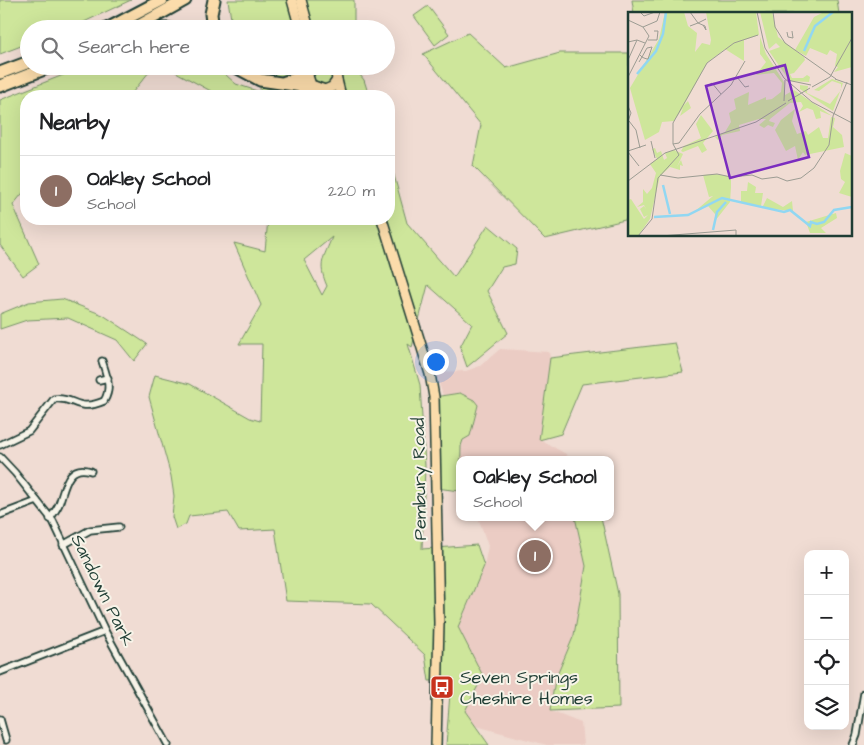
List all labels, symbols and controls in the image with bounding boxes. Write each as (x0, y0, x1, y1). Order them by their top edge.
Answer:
inset map (628, 12, 852, 236)
search box (20, 20, 395, 75)
icon: search (38, 34, 66, 62)
text: Search here (78, 34, 190, 61)
text: Nearby (40, 108, 110, 137)
text: Oakley School (87, 166, 210, 193)
text: 1 (55, 180, 57, 202)
text: 220 m (328, 180, 375, 202)
text: School (87, 193, 136, 215)
your location (423, 349, 449, 375)
street label: Pembury Road (406, 417, 434, 541)
popup (456, 456, 614, 521)
text: Oakley School (473, 464, 597, 491)
text: School (473, 491, 522, 513)
street label: Sandown Park (65, 530, 140, 650)
pin: 1 (519, 537, 551, 575)
map controls (804, 550, 849, 730)
button: + (804, 550, 849, 595)
button: − (804, 595, 849, 640)
button: locate (804, 640, 849, 685)
place label: Seven Springs Cheshire Homes (460, 665, 593, 711)
bus stop icon: Seven Springs Cheshire Homes (429, 674, 455, 700)
button: layers (804, 685, 849, 730)

